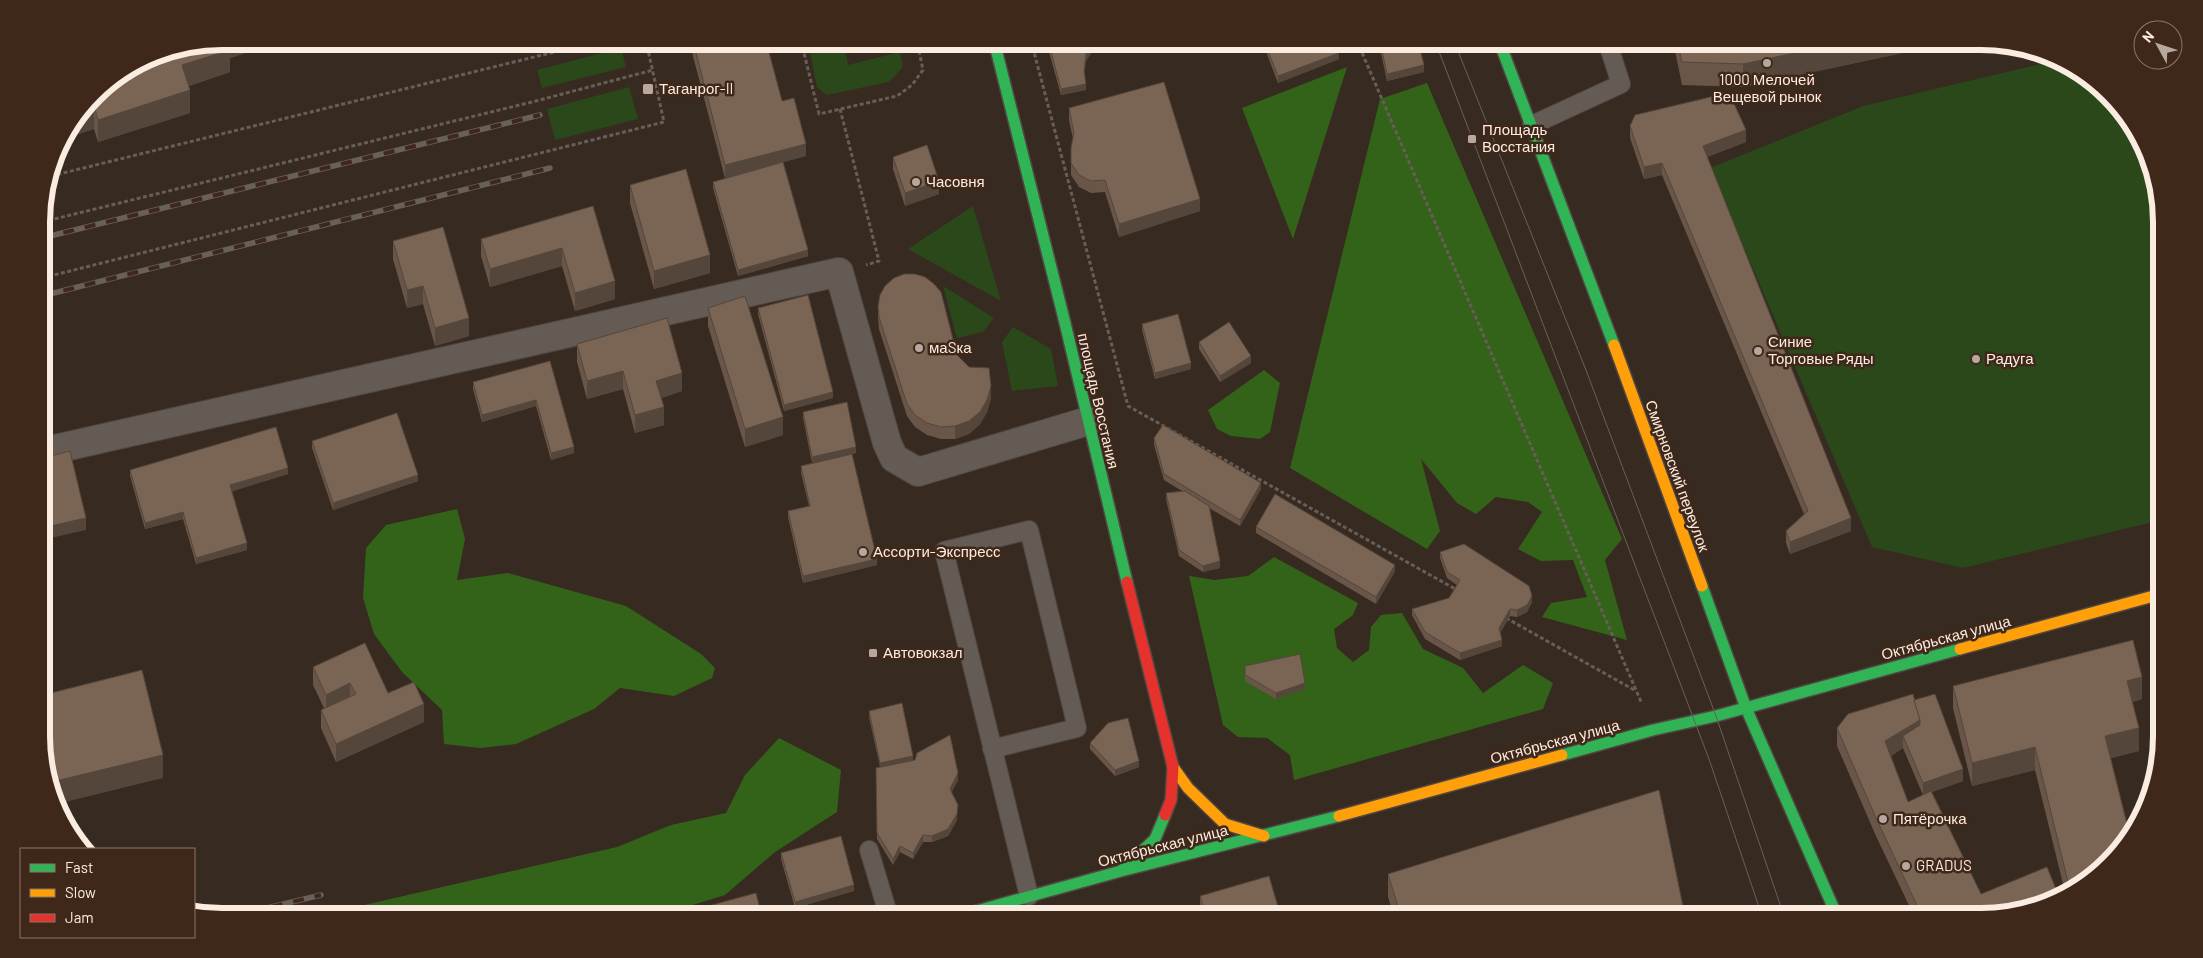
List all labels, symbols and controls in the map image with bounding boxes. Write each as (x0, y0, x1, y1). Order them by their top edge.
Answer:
north arrow (2133, 20, 2183, 70)
text: N (2138, 27, 2157, 45)
marker: 1000 Мелочей Вещевой рынок (1761, 57, 1773, 69)
place label: 1000 Мелочей Вещевой рынок (1713, 70, 1822, 105)
place label: Таганрог-II (659, 79, 733, 97)
marker: Таганрог-II (641, 82, 655, 96)
place label: Площадь Восстания (1482, 120, 1555, 155)
marker: Площадь Восстания (1466, 133, 1478, 145)
place label: Часовня (926, 172, 985, 190)
marker: Часовня (910, 176, 922, 188)
street label: площадь Восстания (1075, 331, 1123, 470)
place label: Синие Торговые Ряды (1768, 332, 1873, 367)
place label: маSка (929, 338, 972, 356)
marker: маSка (913, 342, 925, 354)
marker: Синие Торговые Ряды (1752, 345, 1764, 357)
place label: Радуга (1986, 349, 2034, 367)
marker: Радуга (1970, 353, 1982, 365)
street label: Смирновский переулок (1642, 397, 1714, 554)
place label: Ассорти-Экспресс (873, 542, 1001, 560)
marker: Ассорти-Экспресс (857, 546, 869, 558)
street label: Октябрьская улица (1879, 611, 2013, 663)
place label: Автовокзал (883, 643, 963, 661)
marker: Автовокзал (867, 647, 879, 659)
street label: Октябрьская улица (1488, 715, 1622, 767)
place label: Пятёрочка (1893, 809, 1967, 827)
marker: Пятёрочка (1877, 813, 1889, 825)
street label: Октябрьская улица (1096, 820, 1230, 870)
legend (20, 848, 195, 938)
place label: GRADUS (1916, 856, 1972, 874)
text: Fast (65, 858, 93, 876)
marker: GRADUS (1900, 860, 1912, 872)
text: Slow (65, 883, 96, 901)
text: Jam (65, 908, 94, 926)

